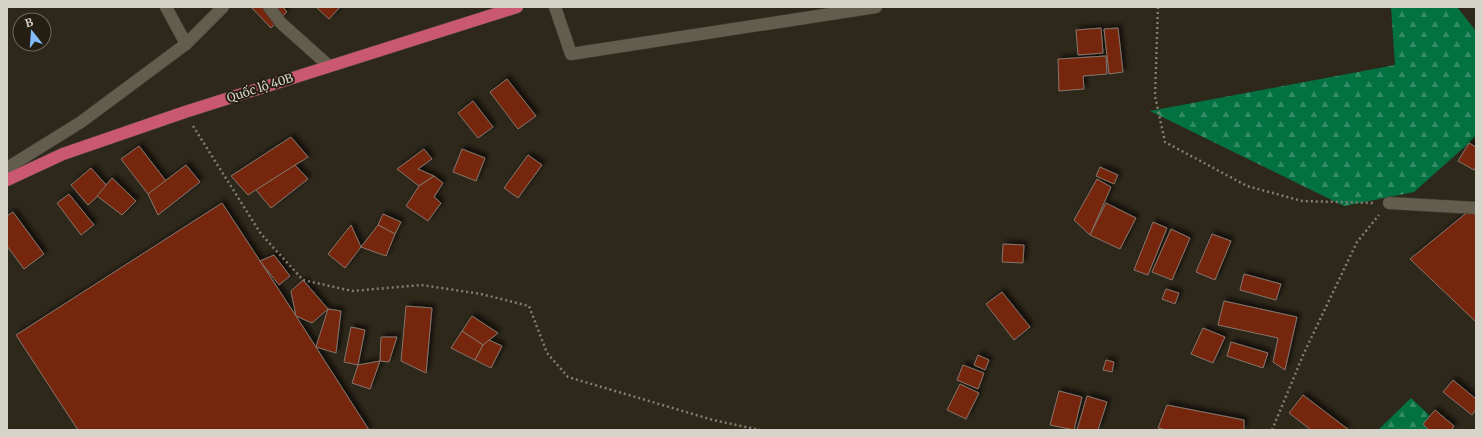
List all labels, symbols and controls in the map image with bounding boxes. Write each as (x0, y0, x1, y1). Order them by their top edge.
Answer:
north arrow (12, 12, 52, 52)
text: B (23, 15, 35, 30)
street label: Quốc lộ 40B (225, 70, 295, 105)

